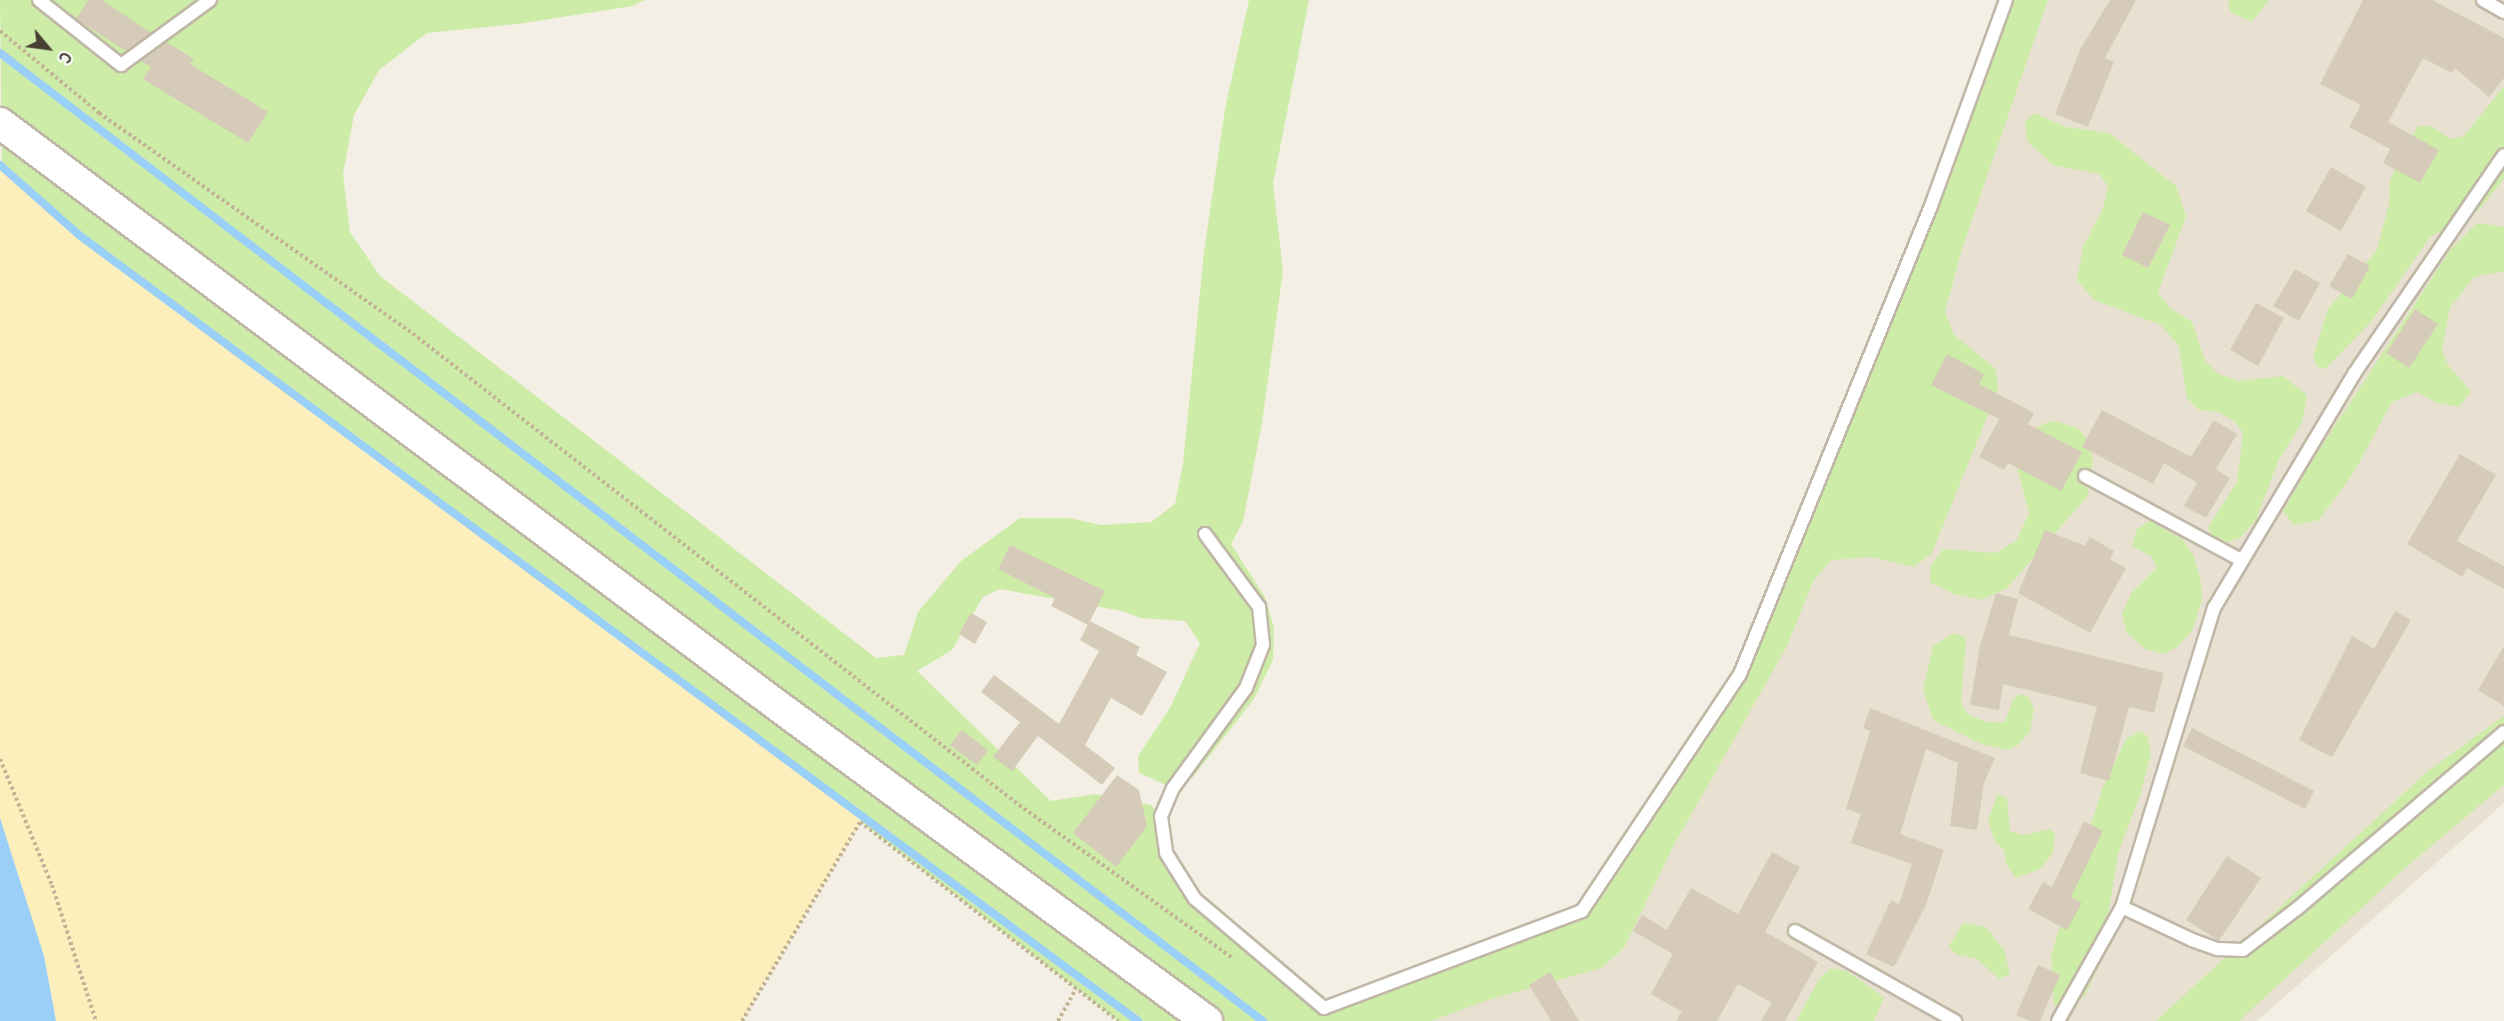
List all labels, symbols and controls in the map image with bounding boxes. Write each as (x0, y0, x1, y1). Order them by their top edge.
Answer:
north arrow (18, 18, 78, 78)
text: С (53, 47, 75, 66)

